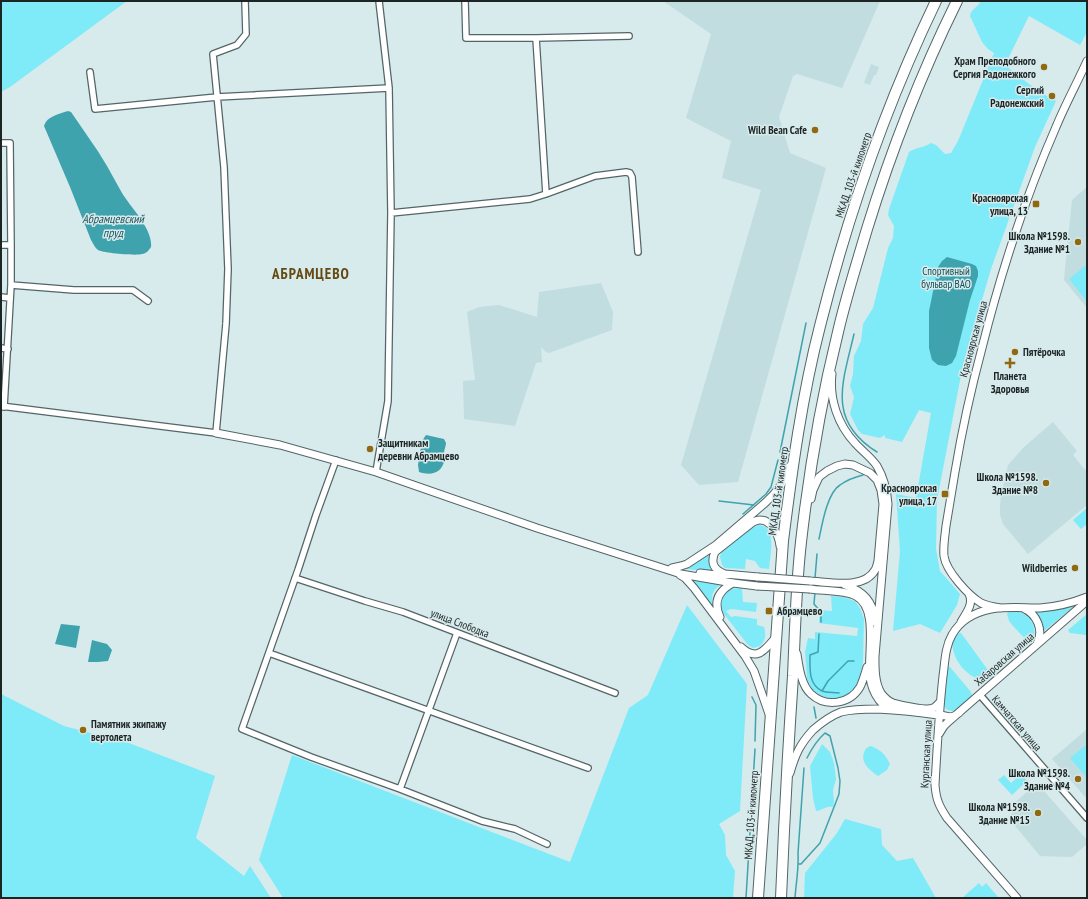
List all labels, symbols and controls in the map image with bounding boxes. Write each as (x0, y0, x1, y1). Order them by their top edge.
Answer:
place label: Храм Преподобного Сергия Радонежкого (953, 54, 1036, 81)
marker: Храм Преподобного Сергия Радонежкого (1039, 62, 1049, 72)
place label: Сергий Радонежский (990, 83, 1044, 110)
marker: Сергий Радонежский (1047, 91, 1057, 101)
place label: Wild Bean Cafe (747, 123, 807, 137)
marker: Wild Bean Cafe (810, 125, 820, 135)
street label: МКАД, 103-й километр (832, 130, 874, 219)
place label: Красноярская улица, 13 (972, 191, 1028, 218)
marker: Красноярская улица, 13 (1031, 199, 1041, 209)
water label: Абрамцевский пруд (82, 211, 146, 240)
place label: Школа №1598. Здание №1 (1009, 229, 1070, 256)
marker: Школа №1598. Здание №1 (1073, 237, 1083, 247)
district label: АБРАМЦЕВО (271, 264, 350, 283)
park label: Спортивный бульвар ВАО (921, 264, 971, 291)
street label: Красноярская улица (956, 299, 990, 379)
place label: Пятёрочка (1023, 345, 1066, 359)
marker: Пятёрочка (1010, 347, 1020, 357)
marker: Планета Здоровья (1005, 358, 1015, 368)
place label: Планета Здоровья (991, 369, 1030, 396)
place label: Защитникам деревни Абрамцево (377, 436, 459, 463)
marker: Защитникам деревни Абрамцево (365, 444, 375, 454)
street label: МКАД, 103-й километр (765, 446, 791, 536)
place label: Школа №1598. Здание №8 (977, 470, 1038, 497)
marker: Школа №1598. Здание №8 (1041, 478, 1051, 488)
place label: Красноярская улица, 17 (881, 481, 937, 508)
marker: Красноярская улица, 17 (940, 489, 950, 499)
place label: Wildberries (1021, 561, 1067, 575)
marker: Wildberries (1070, 563, 1080, 573)
place label: Абрамцево (776, 604, 822, 618)
street label: улица Слободка (429, 605, 491, 641)
marker: Абрамцево (764, 606, 774, 616)
street label: Хабаровская улица (971, 629, 1037, 689)
street label: Камчатская улица (989, 692, 1045, 754)
place label: Памятник экипажу вертолета (91, 717, 167, 744)
street label: Курганская улица (917, 719, 935, 789)
marker: Памятник экипажу вертолета (78, 725, 88, 735)
place label: Школа №1598. Здание №4 (1009, 766, 1071, 793)
street label: МКАД, 103-й километр (741, 770, 761, 860)
marker: Школа №1598. Здание №4 (1073, 774, 1083, 784)
place label: Школа №1598. Здание №15 (969, 800, 1030, 827)
marker: Школа №1598. Здание №15 (1033, 808, 1043, 818)

